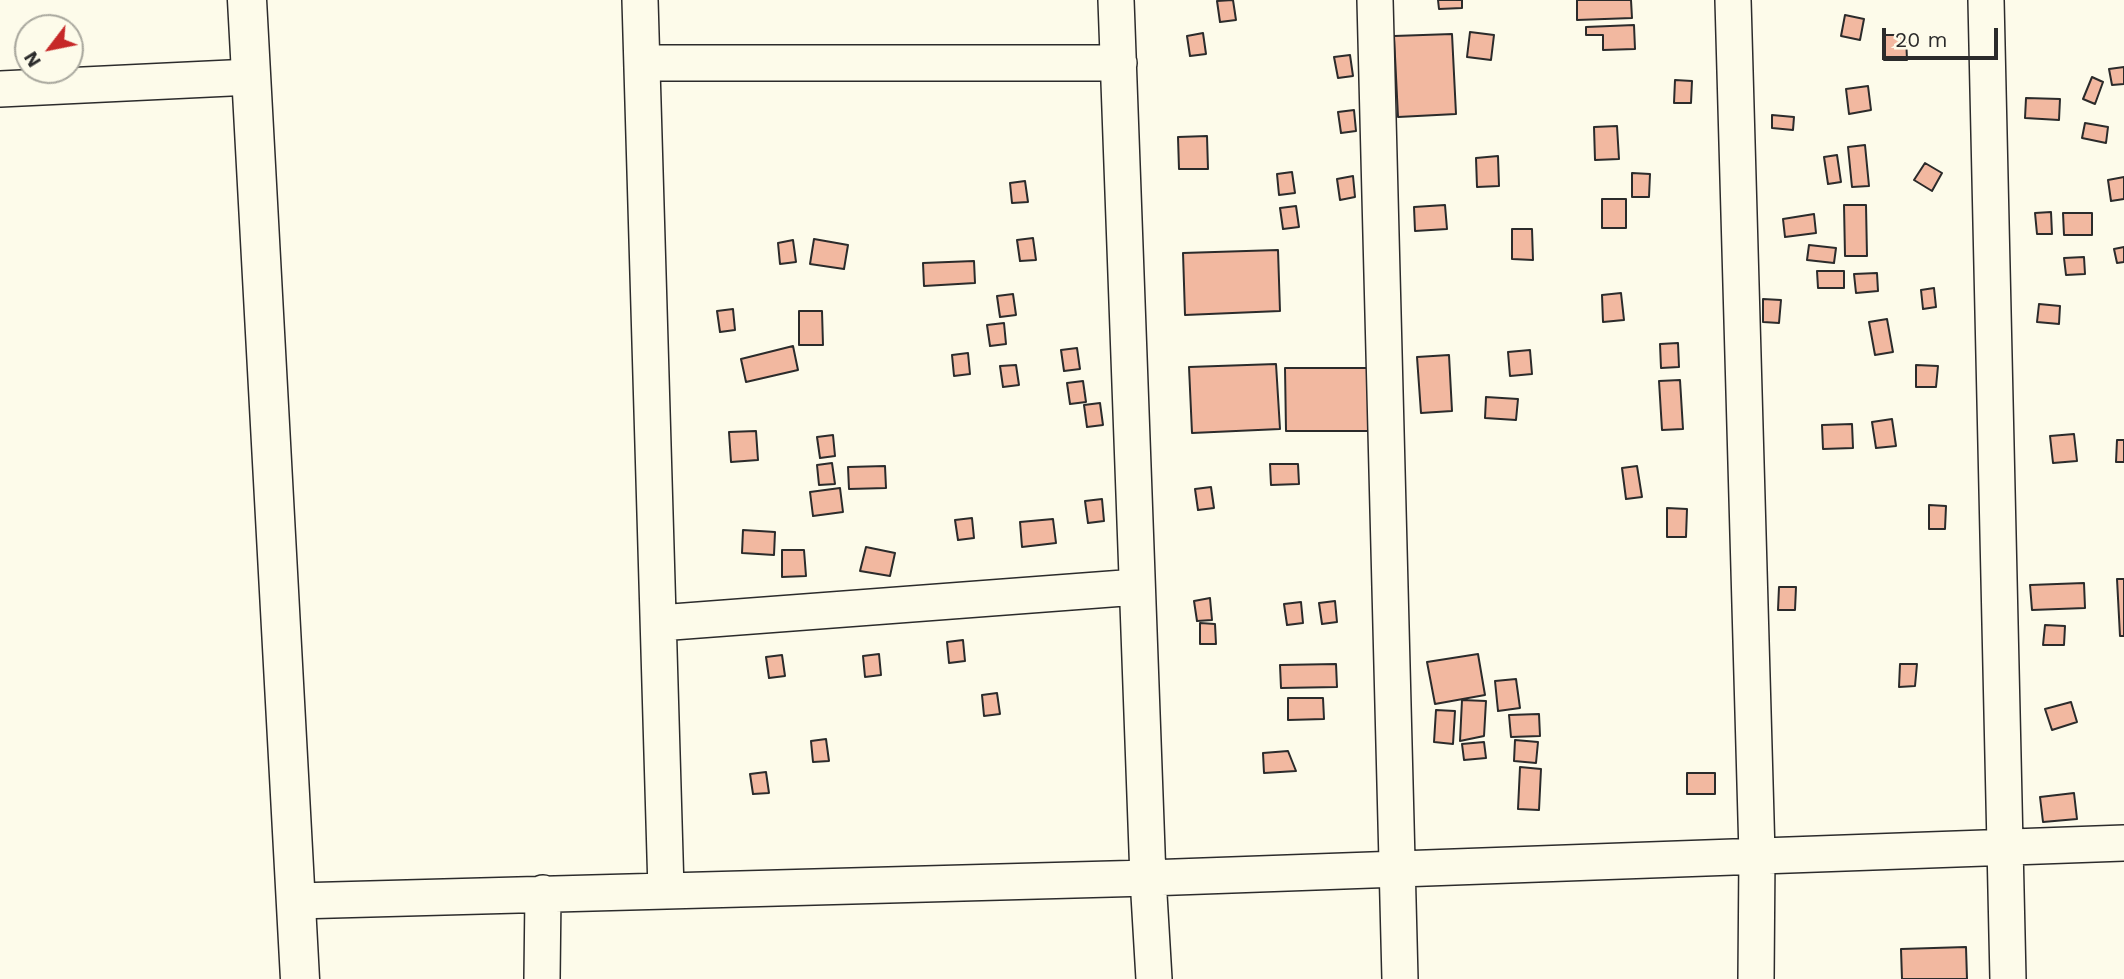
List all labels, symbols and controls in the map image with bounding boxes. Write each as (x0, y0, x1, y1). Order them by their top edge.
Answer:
north arrow (14, 14, 84, 84)
scale bar (1886, 14, 2002, 58)
text: 20 m (1895, 27, 1947, 52)
text: N (19, 47, 46, 71)

